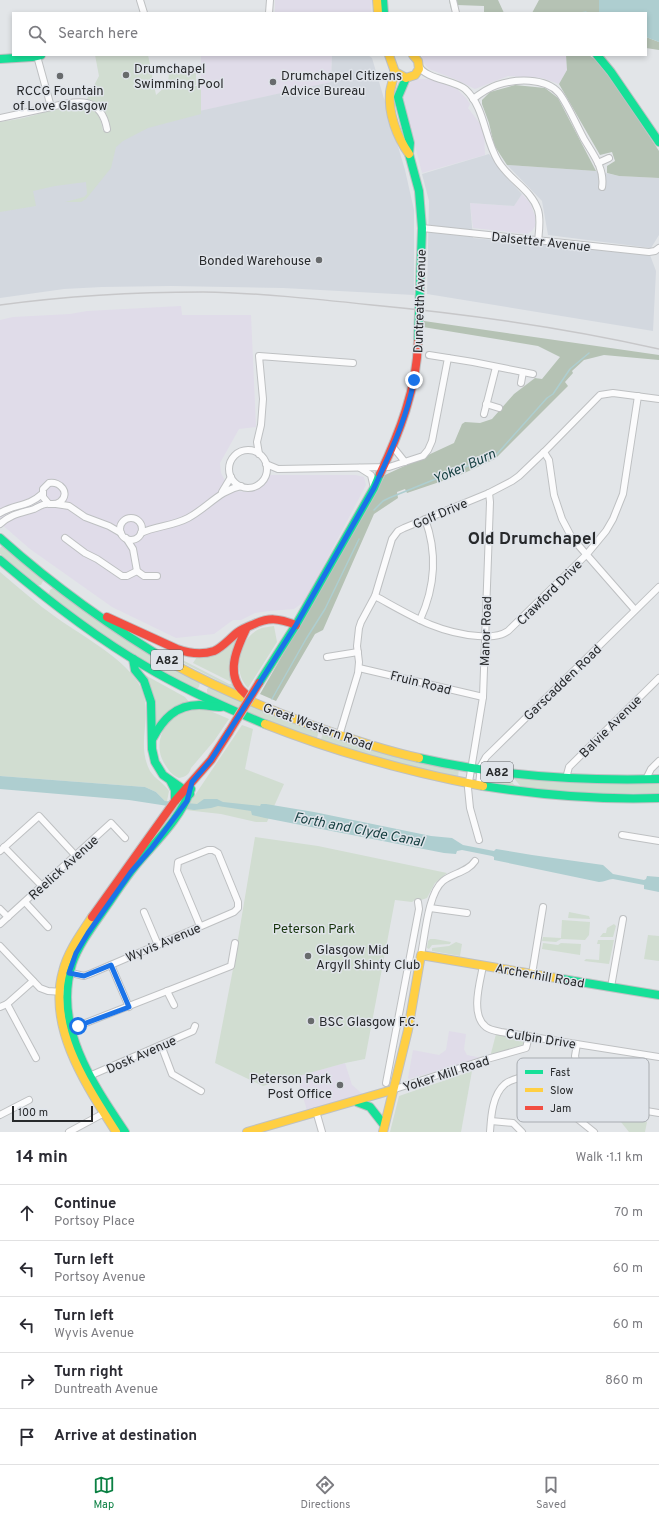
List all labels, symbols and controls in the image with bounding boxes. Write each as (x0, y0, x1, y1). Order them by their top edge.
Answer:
search box (12, 12, 647, 56)
icon: search (26, 23, 48, 45)
text: Search here (58, 25, 138, 44)
place label: Drumchapel Swimming Pool (134, 62, 224, 93)
place label: Drumchapel Citizens Advice Bureau (281, 69, 402, 100)
marker: Drumchapel Swimming Pool (121, 70, 131, 80)
marker: RCCG Fountain of Love Glasgow (55, 71, 65, 81)
marker: Drumchapel Citizens Advice Bureau (268, 77, 278, 87)
place label: RCCG Fountain of Love Glasgow (13, 84, 107, 115)
street label: Dalsetter Avenue (491, 230, 591, 256)
street label: Duntreath Avenue (411, 249, 431, 353)
place label: Bonded Warehouse (199, 254, 311, 270)
marker: Bonded Warehouse (314, 255, 324, 265)
route end (405, 371, 423, 389)
water label: Yoker Burn (431, 446, 499, 489)
street label: Golf Drive (411, 496, 471, 533)
district label: Old Drumchapel (468, 529, 596, 551)
street label: Crawford Drive (514, 557, 587, 630)
street label: Manor Road (478, 596, 496, 666)
street label: Garscadden Road (521, 642, 606, 725)
road number: A82 (151, 650, 183, 670)
street label: Fruin Road (388, 669, 453, 699)
street label: Balvie Avenue (577, 693, 646, 762)
street label: Great Western Road (260, 701, 374, 755)
road number: A82 (481, 762, 513, 782)
water label: Forth and Clyde Canal (292, 810, 427, 852)
street label: Reelick Avenue (26, 833, 103, 904)
street label: Wyvis Avenue (124, 921, 204, 967)
park label: Peterson Park (273, 922, 355, 938)
place label: Glasgow Mid Argyll Shinty Club (316, 943, 420, 974)
marker: Glasgow Mid Argyll Shinty Club (303, 951, 313, 961)
street label: Archerhill Road (494, 961, 585, 993)
place label: BSC Glasgow F.C. (319, 1015, 419, 1031)
marker: BSC Glasgow F.C. (306, 1016, 316, 1026)
route start (69, 1017, 87, 1035)
street label: Culbin Drive (504, 1027, 577, 1053)
street label: Dosk Avenue (104, 1033, 179, 1078)
street label: Yoker Mill Road (401, 1053, 492, 1096)
legend (517, 1058, 649, 1122)
text: Fast (550, 1066, 570, 1080)
place label: Peterson Park Post Office (250, 1072, 332, 1103)
marker: Peterson Park Post Office (335, 1080, 345, 1090)
text: Slow (550, 1084, 573, 1098)
text: Jam (550, 1102, 571, 1116)
scale bar (12, 1104, 93, 1123)
text: 100 m (18, 1106, 48, 1120)
text: 14 min (16, 1147, 68, 1169)
text: Walk · 1.1 km (576, 1150, 643, 1166)
text: Continue (54, 1195, 116, 1214)
icon: ahead (16, 1202, 38, 1224)
text: 70 m (614, 1205, 643, 1221)
text: Portsoy Place (54, 1214, 135, 1230)
text: Turn left (54, 1251, 114, 1270)
icon: left (16, 1258, 38, 1280)
text: 60 m (613, 1261, 643, 1277)
text: Portsoy Avenue (54, 1270, 146, 1286)
text: Turn left (54, 1307, 114, 1326)
icon: left (16, 1314, 38, 1336)
text: 60 m (613, 1317, 643, 1333)
text: Wyvis Avenue (54, 1326, 134, 1342)
text: Turn right (54, 1363, 123, 1382)
icon: right (16, 1370, 38, 1392)
text: 860 m (605, 1373, 643, 1389)
text: Duntreath Avenue (54, 1382, 158, 1398)
icon: arrive (16, 1426, 38, 1448)
text: Arrive at destination (54, 1427, 197, 1446)
tab: Map (93, 1474, 115, 1512)
tab: Directions (300, 1474, 350, 1512)
tab: Saved (536, 1474, 566, 1512)

